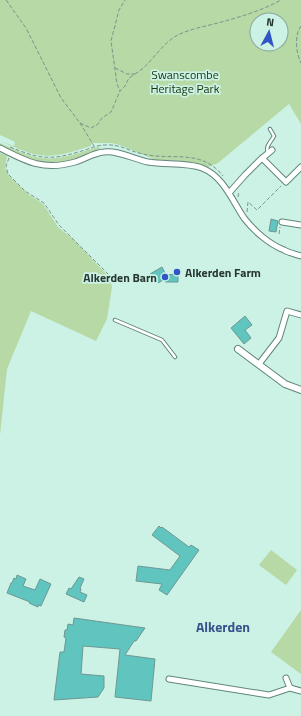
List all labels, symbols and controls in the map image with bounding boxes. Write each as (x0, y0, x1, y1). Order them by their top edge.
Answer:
north arrow (249, 12, 289, 52)
text: N (265, 14, 275, 30)
park label: Swanscombe Heritage Park (151, 65, 220, 98)
place label: Alkerden Farm (185, 263, 261, 282)
marker: Alkerden Farm (172, 267, 182, 277)
place label: Alkerden Barn (83, 268, 157, 287)
marker: Alkerden Barn (160, 272, 170, 282)
district label: Alkerden (196, 616, 250, 637)

